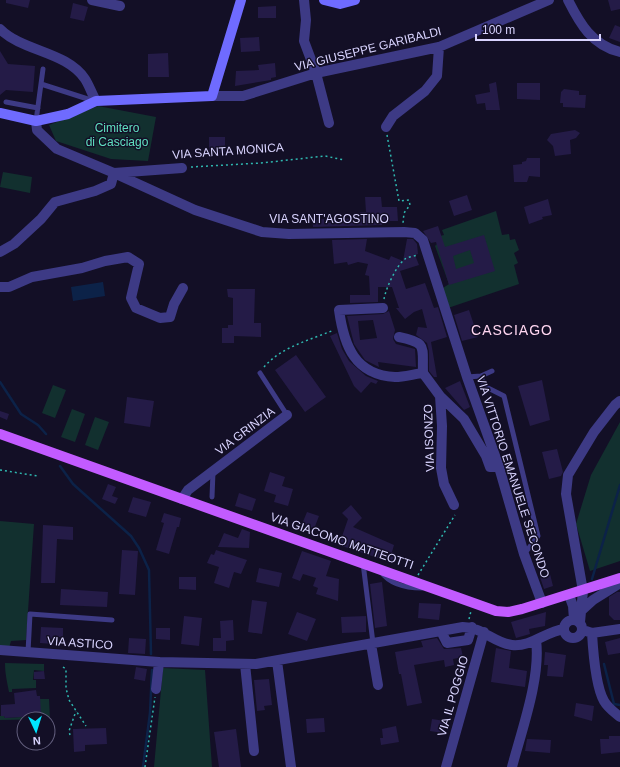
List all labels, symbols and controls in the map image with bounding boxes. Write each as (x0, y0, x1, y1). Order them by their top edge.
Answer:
scale bar (476, 16, 600, 42)
text: 100 m (482, 23, 515, 37)
street label: VIA GIUSEPPE GARIBALDI (293, 24, 443, 74)
park label: Cimitero di Casciago (86, 121, 149, 149)
street label: VIA SANTA MONICA (172, 140, 284, 162)
street label: VIA SANT'AGOSTINO (269, 212, 389, 226)
district label: CASCIAGO (471, 322, 553, 338)
street label: VIA VITTORIO EMANUELE SECONDO (474, 374, 552, 580)
street label: VIA GRINZIA (213, 404, 277, 458)
street label: VIA ISONZO (421, 404, 437, 472)
street label: VIA GIACOMO MATTEOTTI (269, 510, 415, 572)
street label: VIA ASTICO (47, 634, 113, 652)
street label: VIA IL POGGIO (435, 654, 471, 738)
north arrow (16, 711, 56, 751)
text: N (32, 735, 41, 747)

